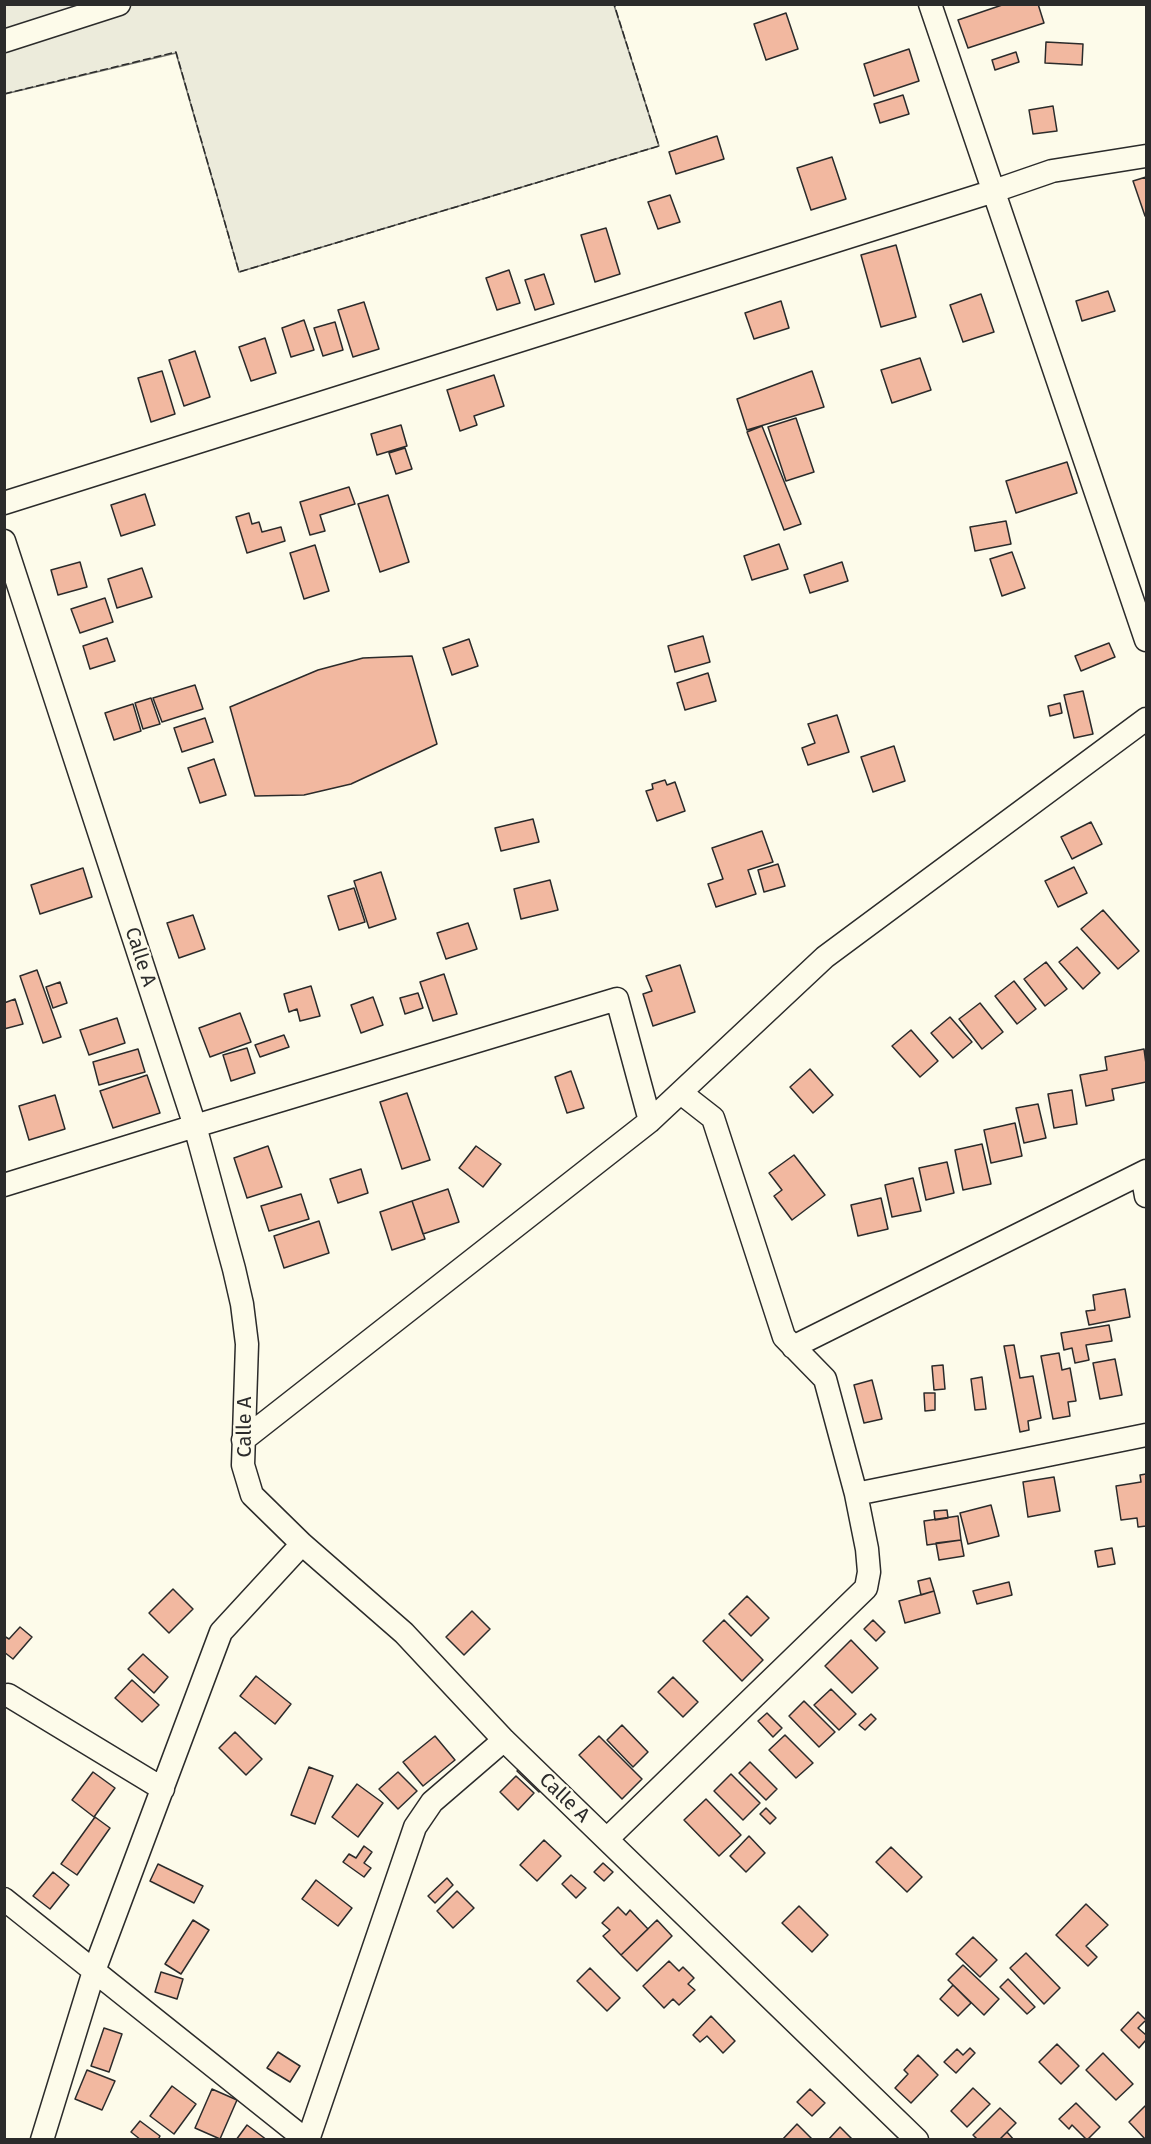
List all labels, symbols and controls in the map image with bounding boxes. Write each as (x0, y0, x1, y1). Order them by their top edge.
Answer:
street label: Calle A (119, 924, 161, 990)
street label: Calle A (233, 1397, 257, 1457)
street label: Calle A (534, 1768, 594, 1828)

